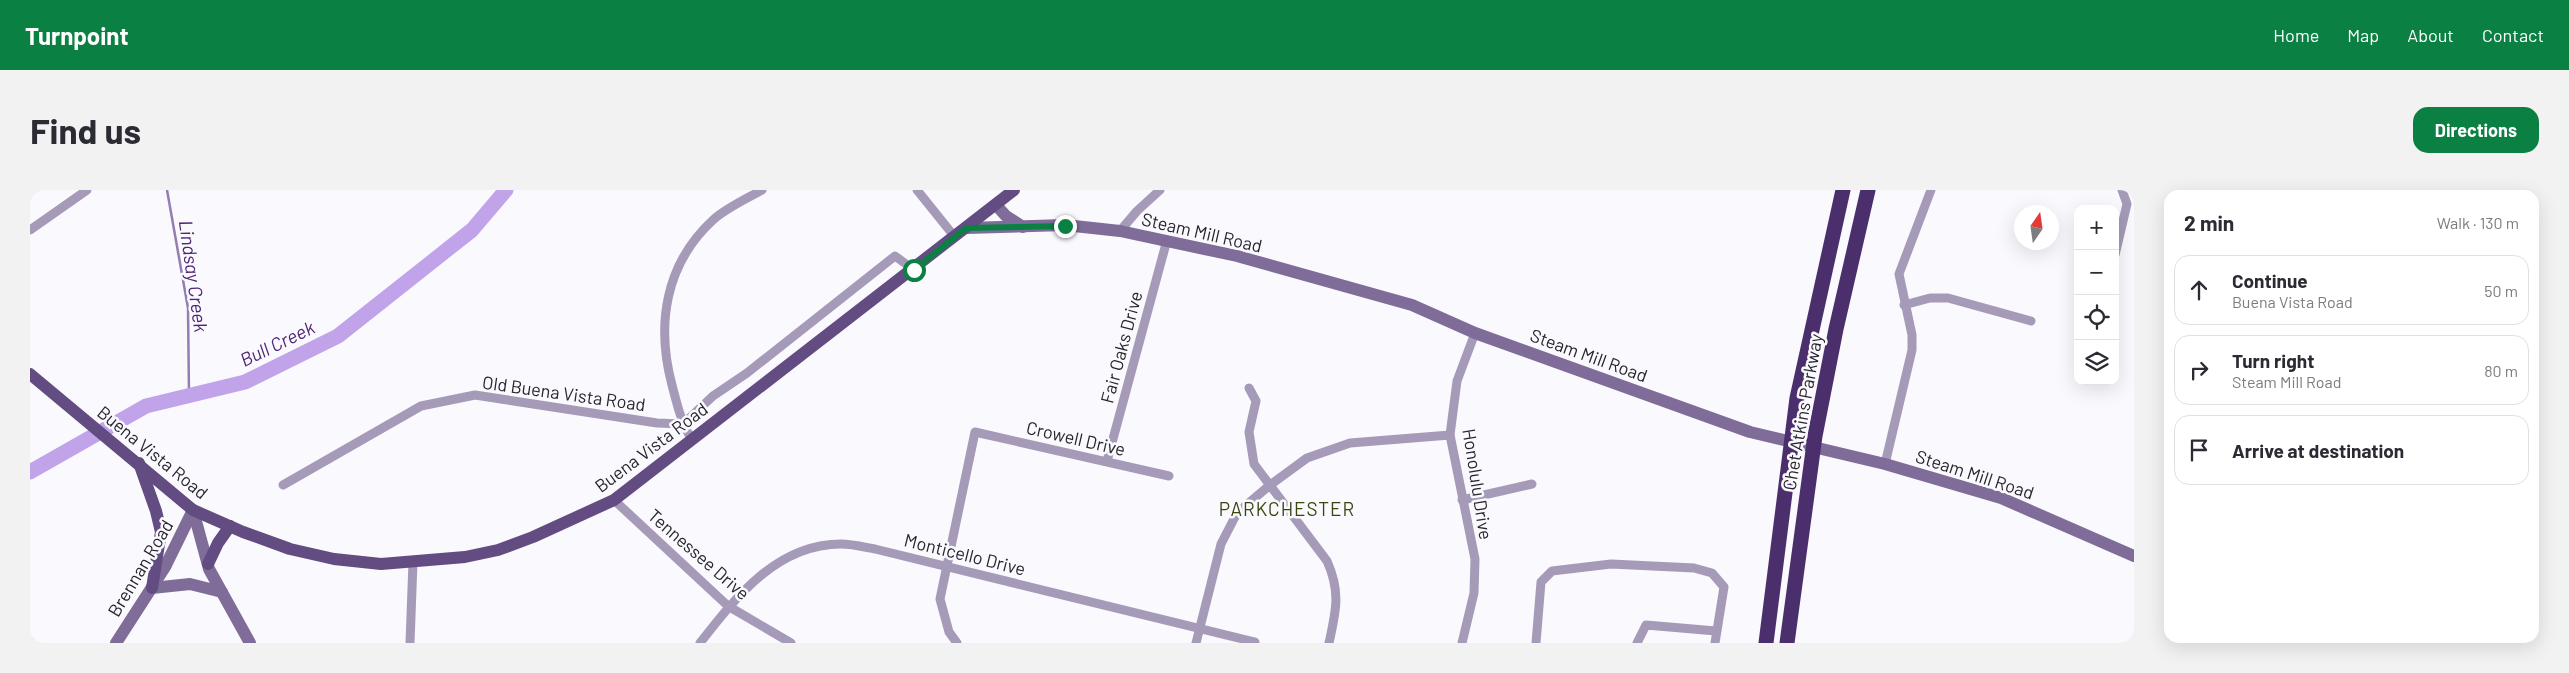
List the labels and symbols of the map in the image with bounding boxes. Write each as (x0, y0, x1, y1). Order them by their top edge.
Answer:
north arrow (2014, 205, 2059, 250)
street label: Steam Mill Road (1140, 207, 1264, 257)
route end (1054, 215, 1077, 238)
water label: Lindsay Creek (175, 219, 213, 334)
route start (903, 259, 926, 282)
street label: Fair Oaks Drive (1095, 289, 1147, 405)
water label: Bull Creek (236, 315, 319, 371)
street label: Steam Mill Road (1527, 324, 1651, 386)
street label: Chet Atkins Parkway (1777, 332, 1827, 492)
street label: Old Buena Vista Road (481, 371, 647, 415)
street label: Buena Vista Road (590, 397, 712, 497)
street label: Buena Vista Road (93, 401, 213, 503)
street label: Crowell Drive (1024, 416, 1128, 460)
street label: Honolulu Drive (1458, 427, 1498, 541)
street label: Steam Mill Road (1913, 445, 2037, 503)
district label: PARKCHESTER (1219, 497, 1355, 520)
street label: Tennessee Drive (644, 504, 754, 604)
street label: Brennan Road (102, 516, 178, 620)
street label: Monticello Drive (902, 528, 1028, 580)

